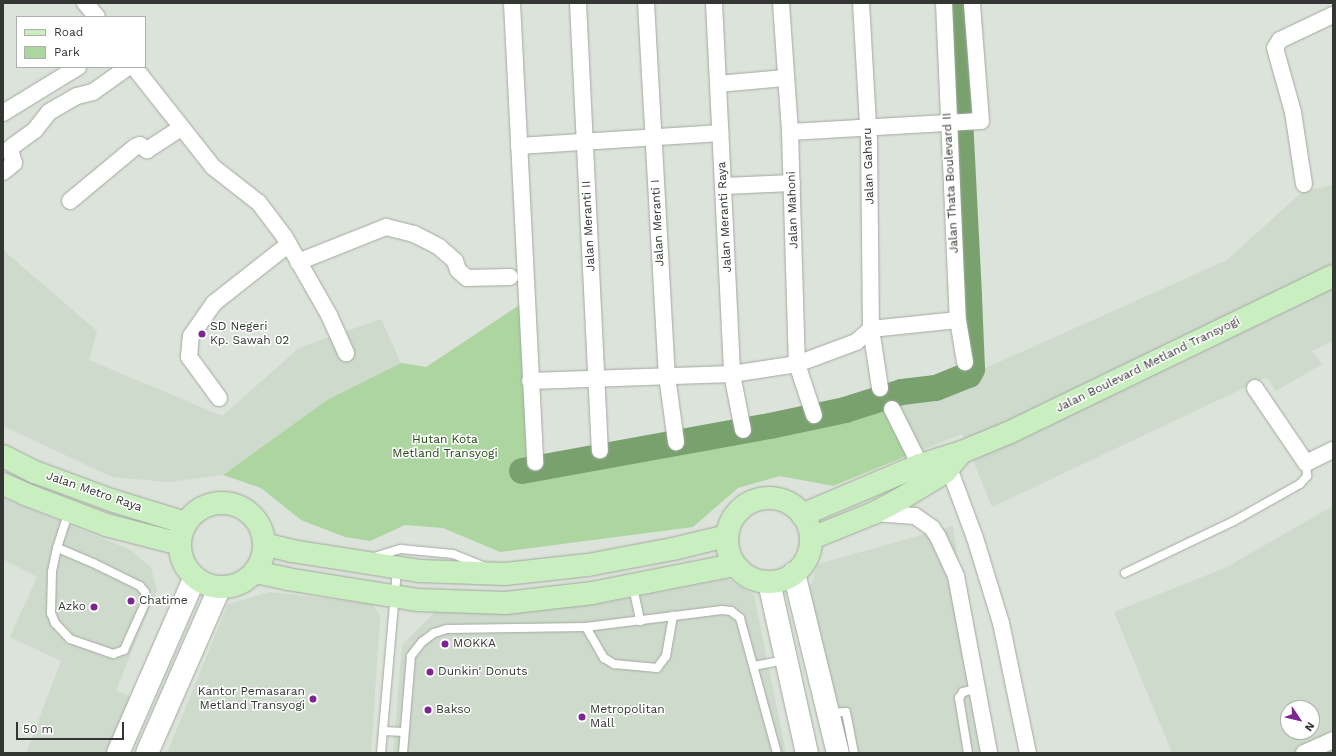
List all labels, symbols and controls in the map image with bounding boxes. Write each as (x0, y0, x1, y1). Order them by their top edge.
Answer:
legend (16, 16, 146, 68)
text: Road (54, 25, 83, 39)
text: Park (54, 45, 80, 59)
street label: Jalan Thata Boulevard II (940, 112, 962, 254)
street label: Jalan Gaharu (860, 127, 878, 205)
street label: Jalan Meranti Raya (715, 161, 735, 273)
street label: Jalan Mahoni (784, 171, 802, 249)
street label: Jalan Meranti I (649, 179, 667, 267)
street label: Jalan Meranti II (579, 180, 599, 272)
street label: Jalan Boulevard Metland Transyogi (1054, 314, 1242, 416)
place label: SD Negeri Kp. Sawah 02 (210, 320, 289, 348)
marker: SD Negeri Kp. Sawah 02 (197, 329, 207, 339)
park label: Hutan Kota Metland Transyogi (392, 433, 498, 461)
street label: Jalan Metro Raya (44, 469, 144, 515)
place label: Chatime (139, 594, 188, 608)
marker: Chatime (126, 596, 136, 606)
place label: Azko (58, 600, 86, 614)
marker: Azko (89, 602, 99, 612)
place label: MOKKA (453, 637, 496, 651)
marker: MOKKA (440, 639, 450, 649)
place label: Dunkin' Donuts (438, 665, 528, 679)
marker: Dunkin' Donuts (425, 667, 435, 677)
place label: Kantor Pemasaran Metland Transyogi (198, 685, 305, 713)
marker: Kantor Pemasaran Metland Transyogi (308, 694, 318, 704)
north arrow (1280, 700, 1320, 740)
place label: Bakso (436, 703, 471, 717)
place label: Metropolitan Mall (590, 703, 665, 731)
marker: Bakso (423, 705, 433, 715)
marker: Metropolitan Mall (577, 712, 587, 722)
scale bar (18, 714, 126, 740)
text: N (1302, 720, 1317, 734)
text: 50 m (23, 722, 53, 736)

